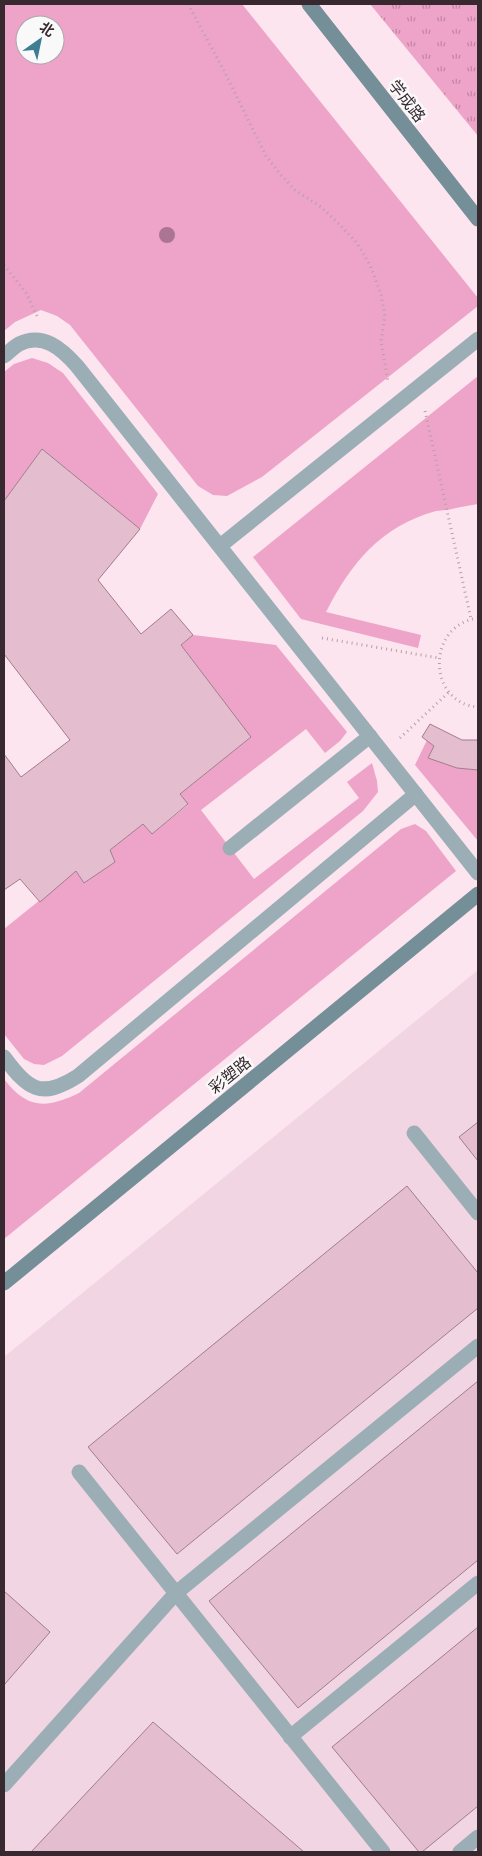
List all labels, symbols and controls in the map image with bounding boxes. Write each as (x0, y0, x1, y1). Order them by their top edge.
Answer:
north arrow (15, 15, 65, 65)
text: 北 (36, 17, 58, 41)
street label: 学成路 (383, 75, 431, 127)
street label: 彩塑路 (204, 1051, 256, 1099)

